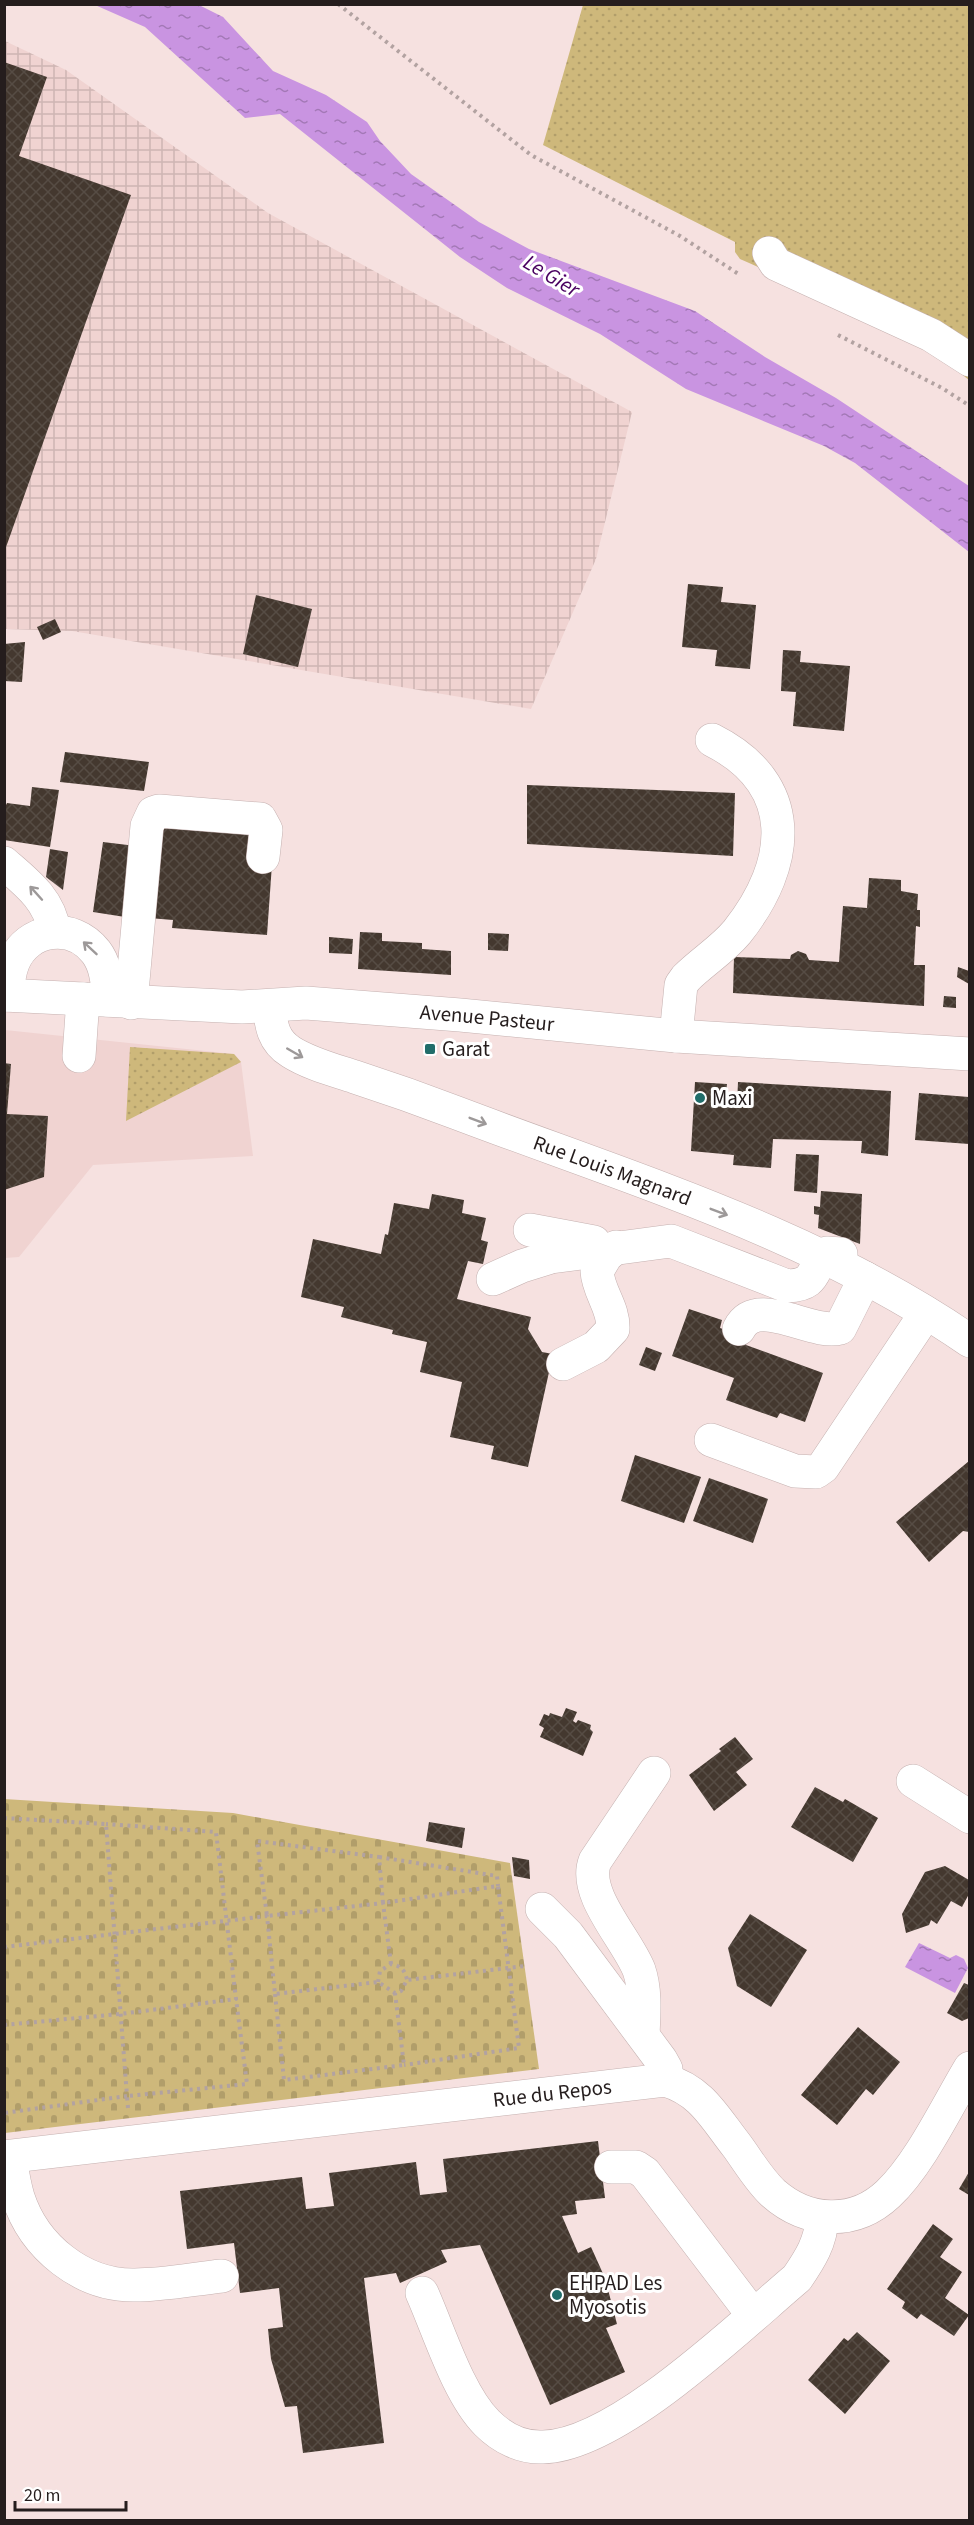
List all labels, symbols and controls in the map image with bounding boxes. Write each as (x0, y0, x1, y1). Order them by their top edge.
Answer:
water label: Le Gier (517, 246, 587, 306)
one-way arrow (29, 885, 43, 900)
one-way arrow (82, 941, 97, 955)
street label: Avenue Pasteur (419, 997, 556, 1039)
place label: Garat (442, 1034, 490, 1064)
marker: Garat (423, 1042, 437, 1056)
one-way arrow (286, 1047, 303, 1059)
place label: Maxi (712, 1083, 752, 1113)
marker: Maxi (693, 1091, 707, 1105)
one-way arrow (468, 1116, 487, 1127)
street label: Rue Louis Magnard (529, 1127, 696, 1214)
one-way arrow (709, 1207, 728, 1218)
street label: Rue du Repos (491, 2071, 613, 2115)
place label: EHPAD Les Myosotis (569, 2268, 663, 2322)
marker: EHPAD Les Myosotis (550, 2288, 564, 2302)
scale bar (15, 2474, 126, 2512)
text: 20 m (24, 2483, 60, 2508)

